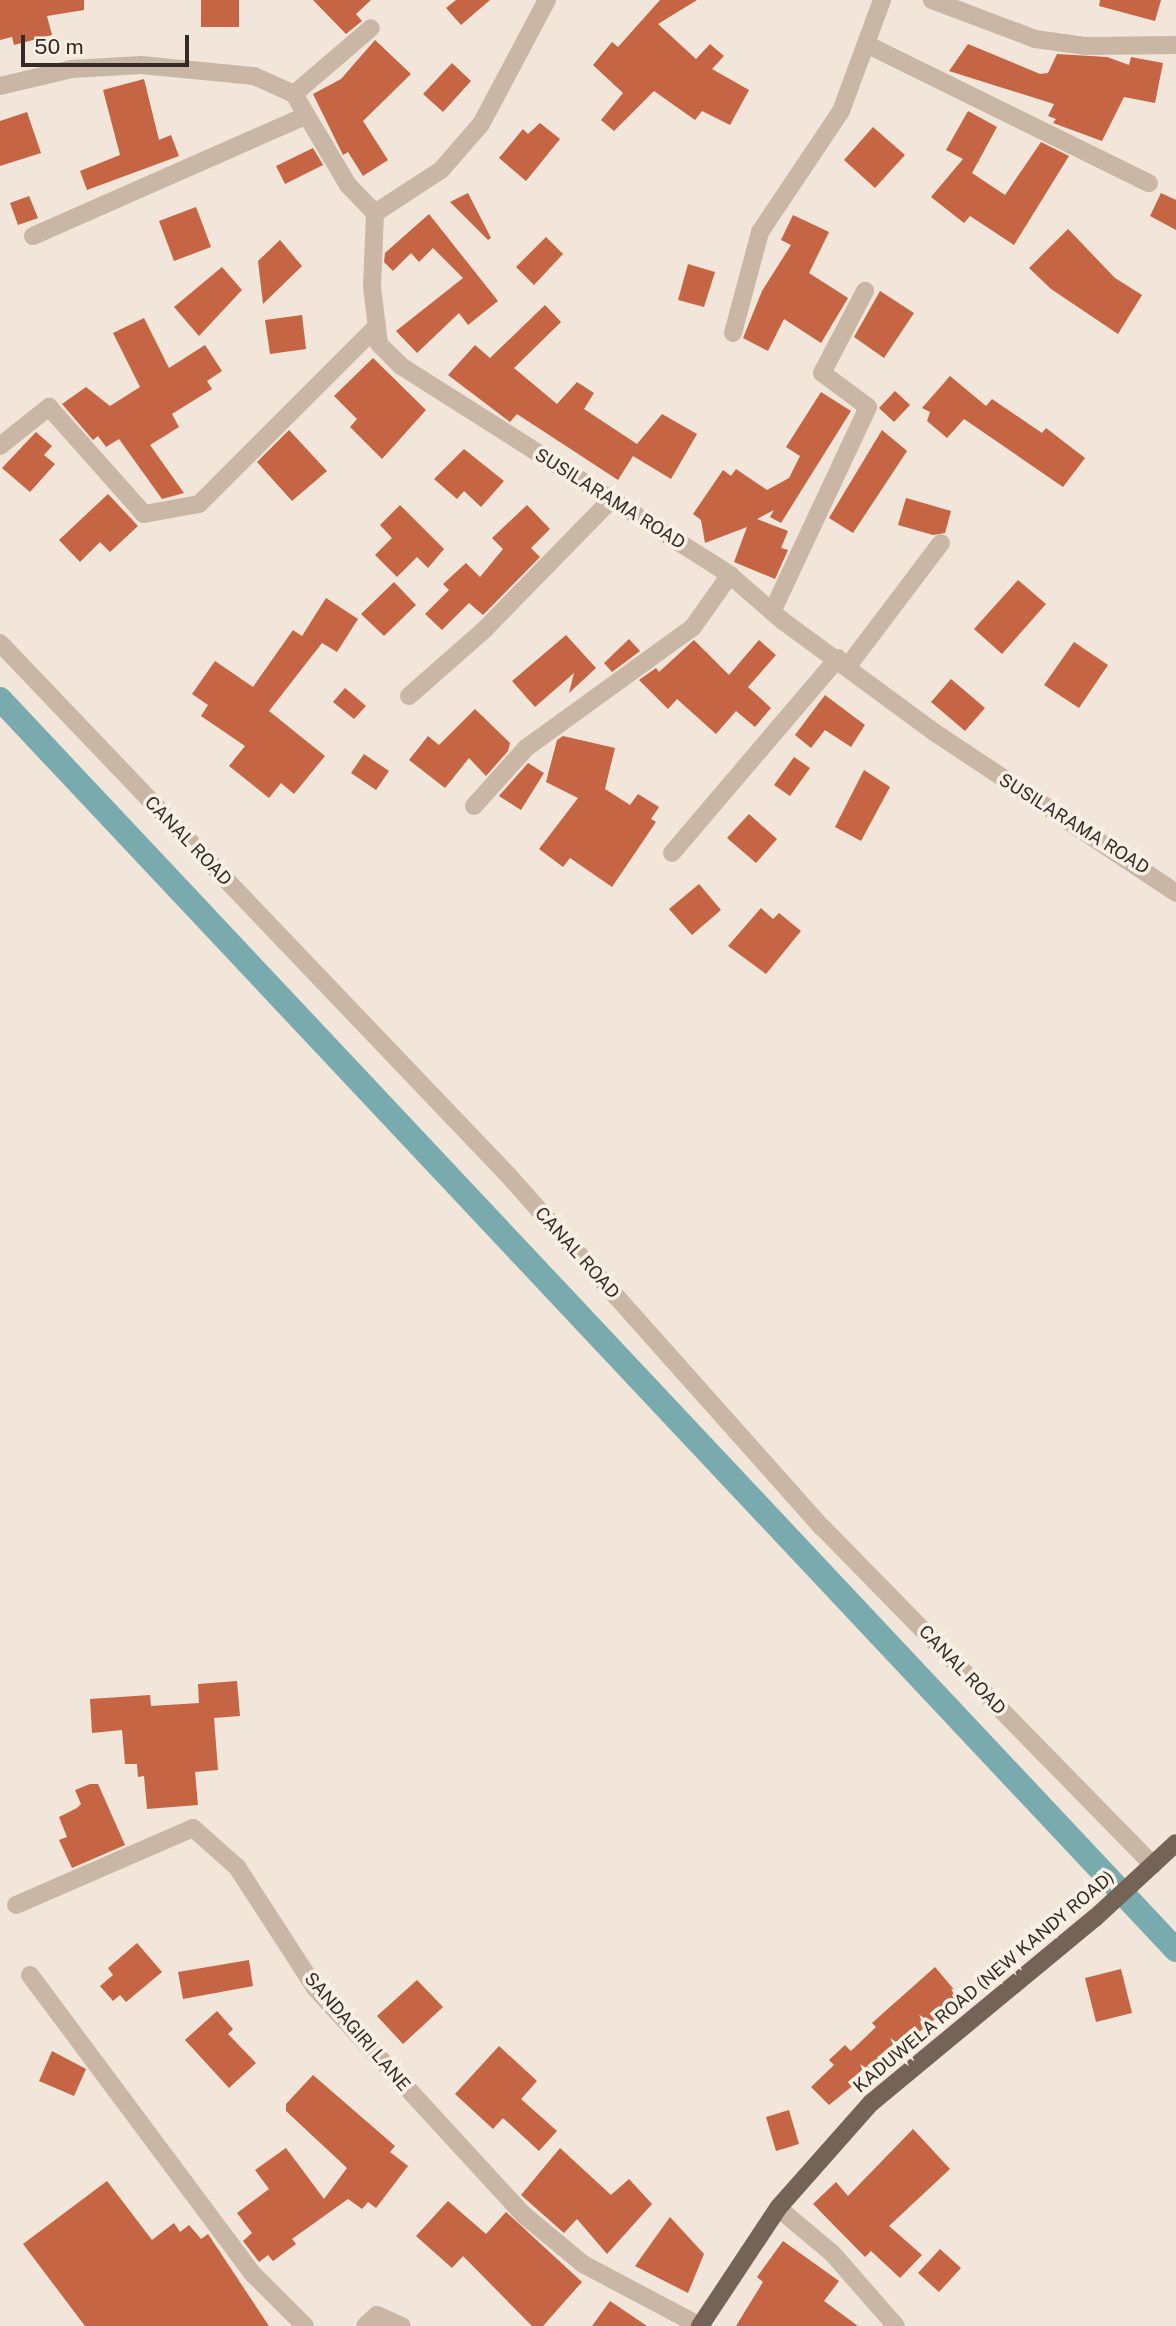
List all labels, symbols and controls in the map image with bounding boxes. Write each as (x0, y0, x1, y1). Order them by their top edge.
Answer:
scale bar (24, 21, 192, 65)
text: 50 m (34, 34, 84, 59)
street label: SUSILARAMA ROAD (531, 444, 689, 554)
street label: SUSILARAMA ROAD (995, 769, 1153, 879)
street label: CANAL ROAD (140, 792, 236, 890)
street label: CANAL ROAD (530, 1203, 624, 1303)
street label: CANAL ROAD (914, 1621, 1010, 1719)
street label: KADUWELA ROAD (NEW KANDY ROAD) (849, 1866, 1119, 2098)
street label: SANDAGIRI LANE (300, 1968, 414, 2096)

